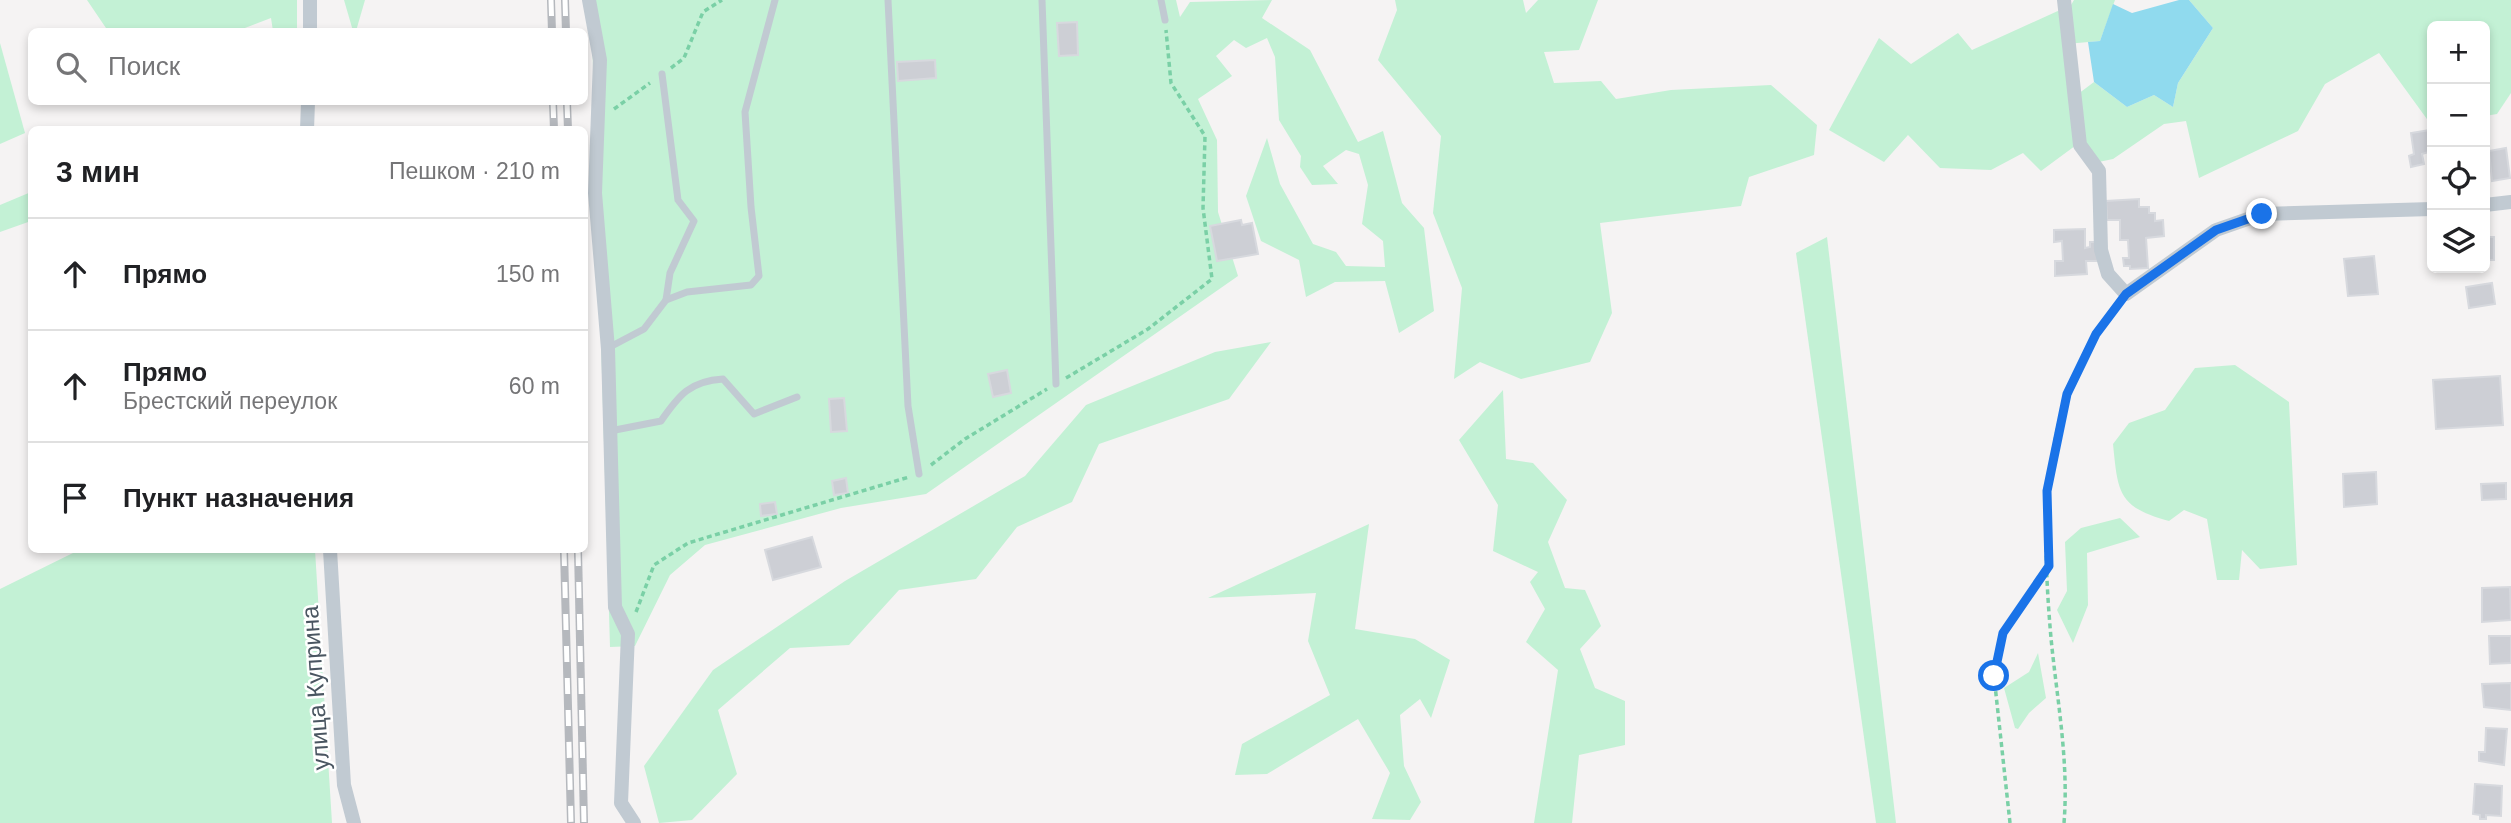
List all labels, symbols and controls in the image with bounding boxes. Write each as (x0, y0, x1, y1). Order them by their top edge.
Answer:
map controls (2427, 21, 2490, 273)
button: + (2427, 21, 2490, 84)
search box (28, 28, 588, 105)
icon: search (52, 48, 90, 86)
text: Поиск (108, 51, 180, 81)
button: − (2427, 84, 2490, 147)
button: locate (2427, 147, 2490, 210)
text: 3 мин (56, 155, 140, 188)
text: Пешком · 210 m (389, 158, 560, 184)
route end (2246, 198, 2277, 229)
button: layers (2427, 210, 2490, 273)
icon: ahead (56, 255, 94, 293)
text: Прямо (123, 259, 207, 289)
text: 150 m (496, 261, 560, 287)
text: Прямо (123, 357, 207, 387)
icon: ahead (56, 367, 94, 405)
text: 60 m (509, 373, 560, 399)
text: Брестский переулок (123, 388, 337, 414)
icon: arrive (56, 479, 94, 517)
text: Пункт назначения (123, 483, 354, 513)
street label: улица Куприна (296, 604, 334, 771)
route start (1978, 660, 2009, 691)

